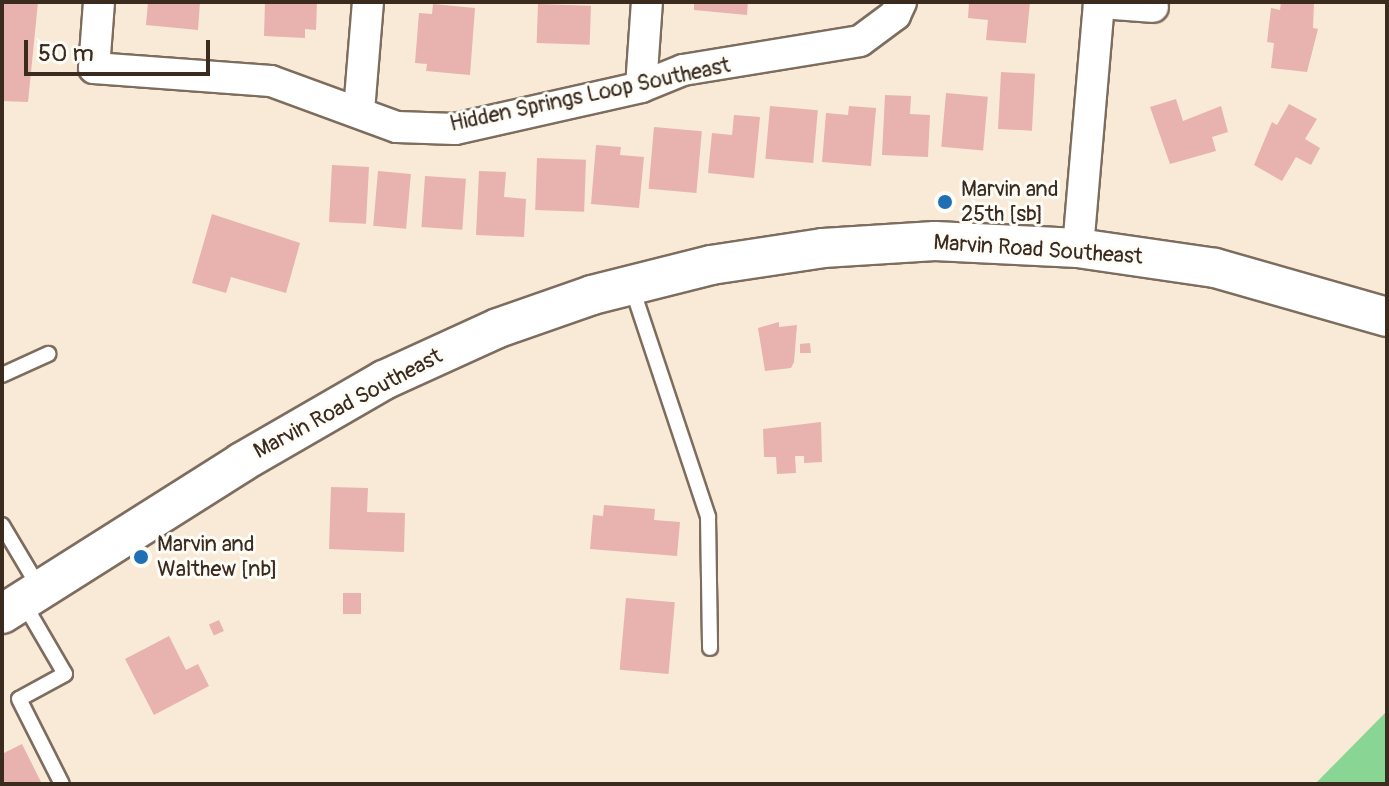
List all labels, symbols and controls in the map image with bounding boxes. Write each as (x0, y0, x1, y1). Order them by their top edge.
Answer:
scale bar (28, 24, 214, 74)
text: 50 m (38, 39, 94, 68)
street label: Hidden Springs Loop Southeast (447, 52, 733, 138)
place label: Marvin and 25th [sb] (961, 176, 1059, 228)
marker: Marvin and 25th [sb] (936, 193, 954, 211)
street label: Marvin Road Southeast (932, 230, 1144, 270)
street label: Marvin Road Southeast (249, 343, 447, 465)
place label: Marvin and Walthew [nb] (157, 531, 278, 582)
marker: Marvin and Walthew [nb] (132, 548, 150, 566)

